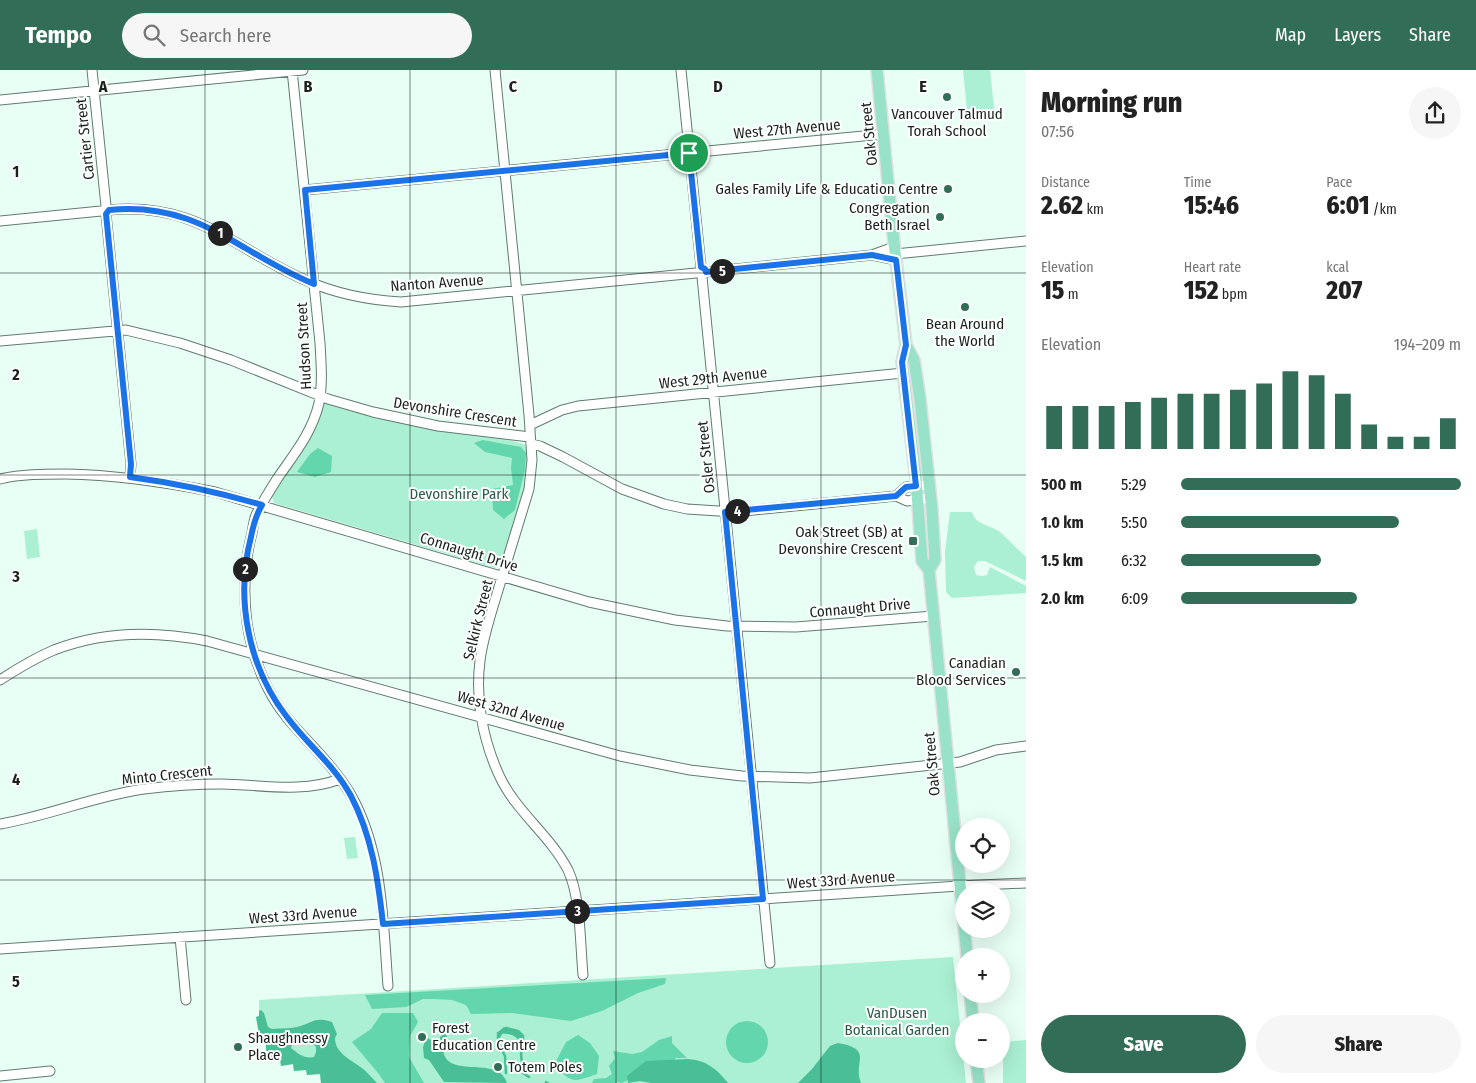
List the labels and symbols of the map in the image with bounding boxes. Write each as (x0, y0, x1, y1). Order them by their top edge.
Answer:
text: A (98, 77, 108, 96)
text: B (304, 77, 313, 96)
text: C (509, 77, 518, 96)
text: D (713, 77, 723, 96)
text: E (919, 77, 927, 96)
marker: Vancouver Talmud Torah School (941, 91, 953, 103)
street label: Cartier Street (72, 97, 98, 181)
street label: Oak Street (857, 101, 881, 167)
place label: Vancouver Talmud Torah School (891, 105, 1003, 140)
street label: West 27th Avenue (733, 115, 841, 143)
pin (668, 132, 710, 174)
text: 1 (13, 162, 19, 181)
place label: Gales Family Life & Education Centre (715, 180, 938, 198)
marker: Gales Family Life & Education Centre (942, 183, 954, 195)
place label: Congregation Beth Israel (849, 199, 930, 234)
marker: Congregation Beth Israel (934, 211, 946, 223)
pin: 1 (208, 220, 232, 246)
pin: 5 (710, 258, 734, 284)
street label: Nanton Avenue (390, 271, 484, 295)
marker: Bean Around the World (959, 301, 971, 313)
street label: Hudson Street (293, 302, 315, 390)
place label: Bean Around the World (926, 315, 1004, 350)
street label: West 29th Avenue (658, 363, 768, 393)
text: 2 (11, 365, 20, 384)
street label: Devonshire Crescent (392, 393, 518, 431)
street label: Osler Street (693, 420, 719, 494)
park label: Devonshire Park (410, 485, 508, 503)
pin: 4 (724, 498, 750, 524)
place label: Oak Street (SB) at Devonshire Crescent (778, 523, 903, 558)
street label: Connaught Drive (418, 529, 520, 575)
marker: Oak Street (SB) at Devonshire Crescent (907, 535, 919, 547)
pin: 2 (232, 556, 258, 582)
text: 3 (11, 567, 20, 586)
street label: Selkirk Street (459, 578, 497, 662)
street label: Connaught Drive (809, 595, 911, 621)
place label: Canadian Blood Services (916, 654, 1006, 689)
marker: Canadian Blood Services (1010, 666, 1022, 678)
street label: West 32nd Avenue (455, 687, 567, 735)
street label: Oak Street (920, 731, 944, 797)
street label: Minto Crescent (121, 761, 213, 789)
text: 4 (12, 770, 20, 789)
street label: West 33rd Avenue (786, 867, 896, 893)
pin: 3 (564, 898, 590, 924)
street label: West 33rd Avenue (248, 902, 358, 928)
text: 5 (12, 972, 20, 991)
park label: VanDusen Botanical Garden (844, 1004, 950, 1039)
place label: Forest Education Centre (432, 1019, 536, 1054)
place label: Shaughnessy Place (248, 1029, 328, 1064)
marker: Forest Education Centre (416, 1031, 428, 1043)
marker: Shaughnessy Place (232, 1041, 244, 1053)
place label: Totem Poles (508, 1058, 582, 1076)
marker: Totem Poles (492, 1061, 504, 1073)

